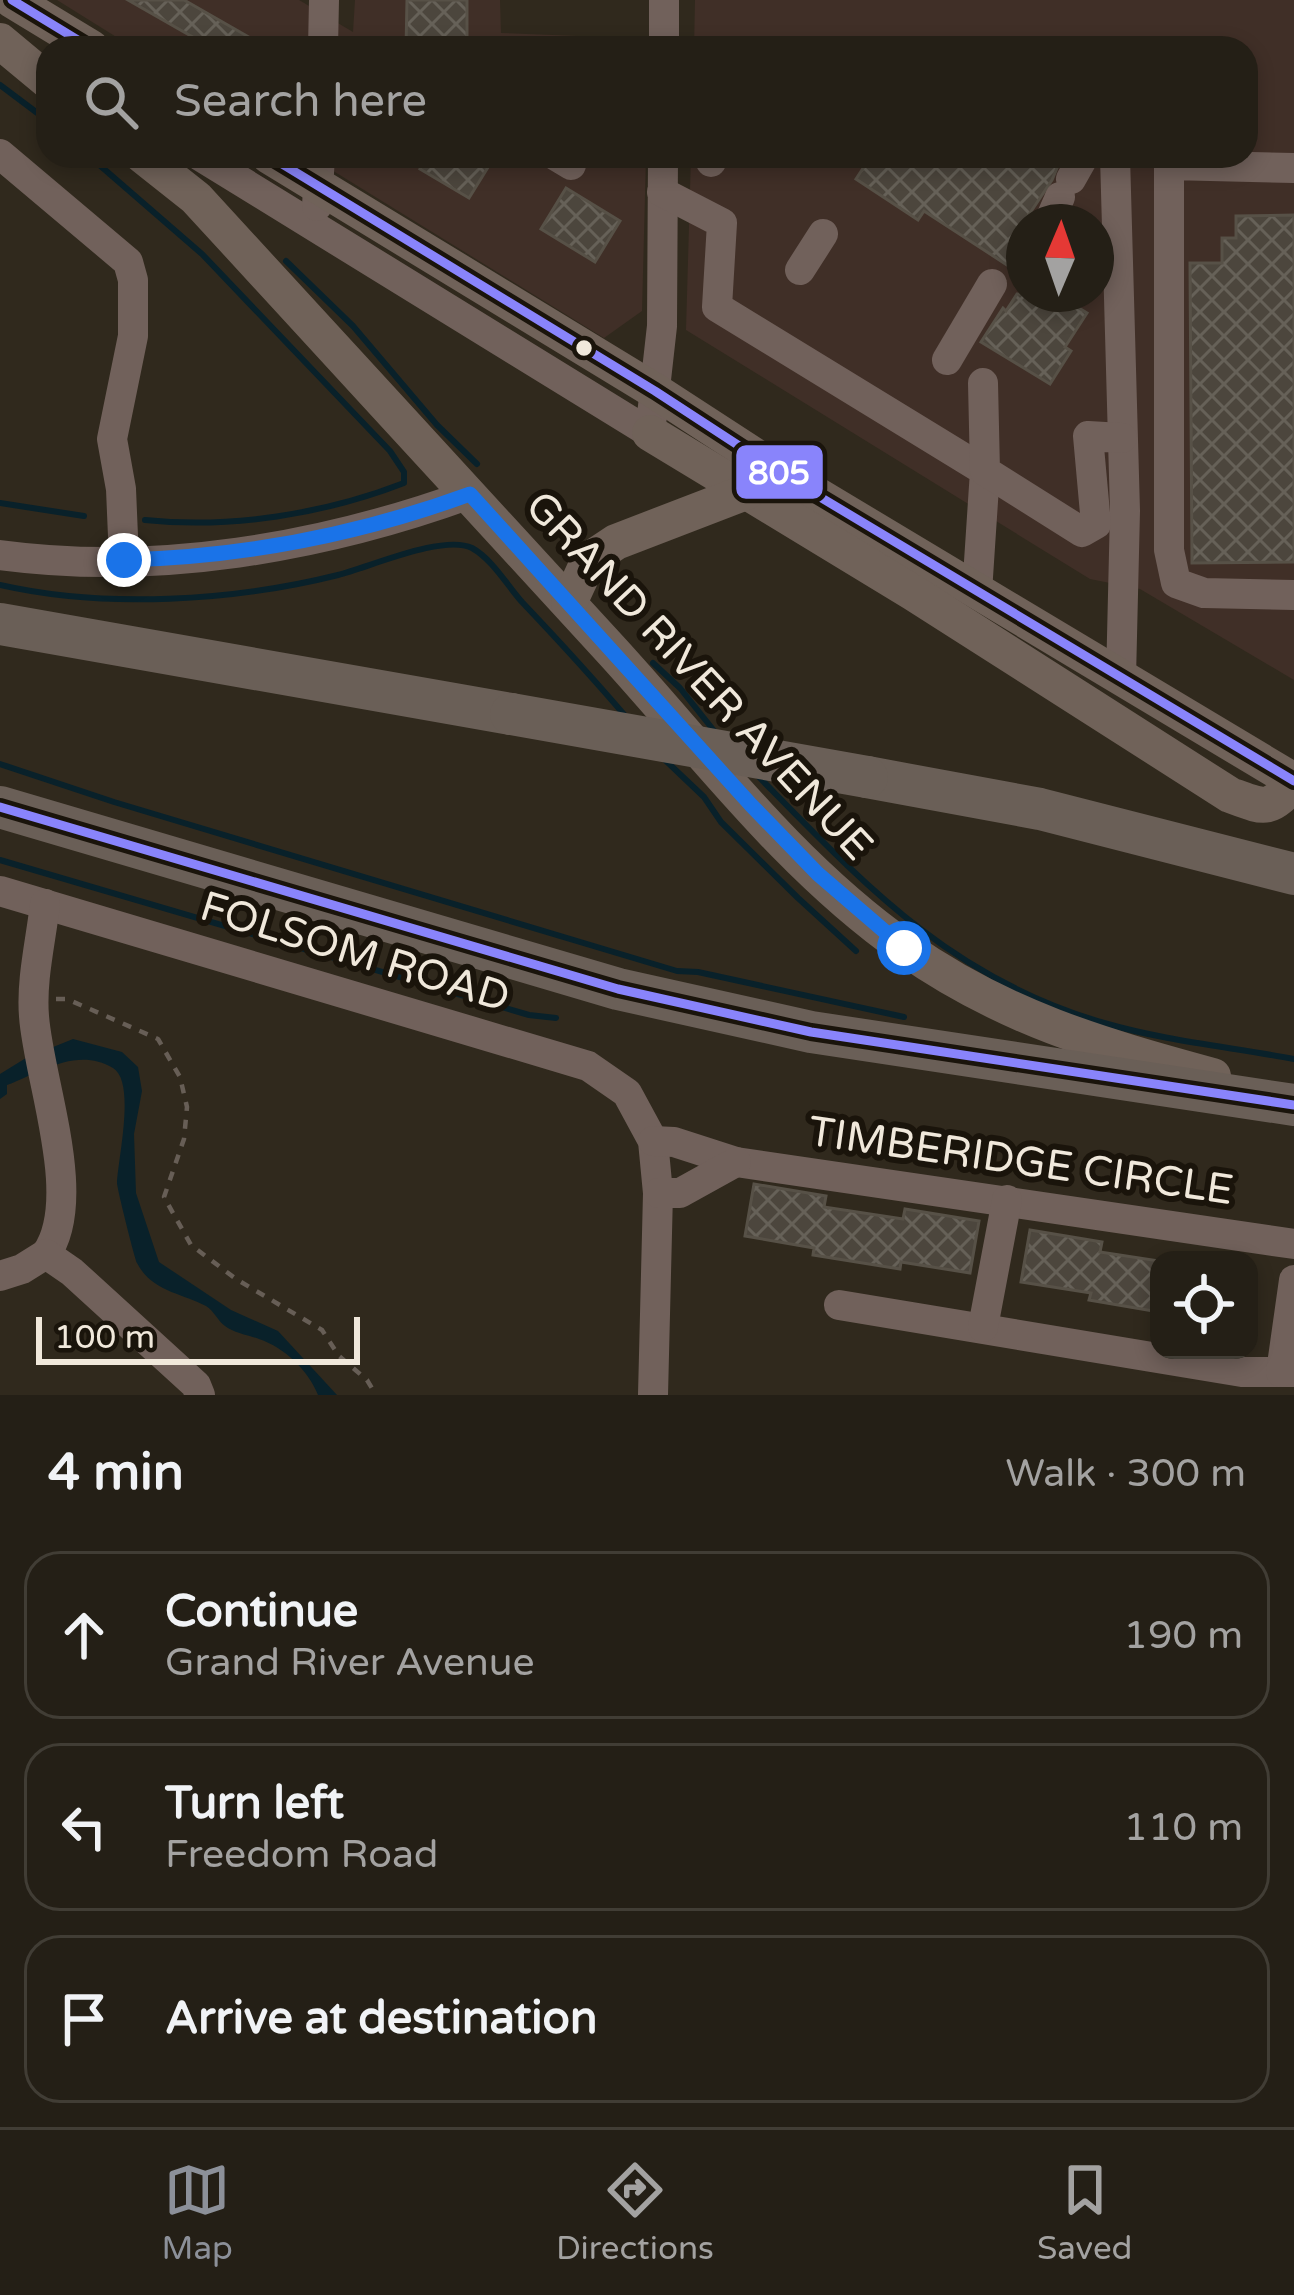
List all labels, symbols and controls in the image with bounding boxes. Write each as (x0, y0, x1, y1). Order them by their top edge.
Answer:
search box (36, 36, 1258, 168)
icon: search (78, 69, 144, 135)
text: Search here (174, 75, 427, 129)
north arrow (1006, 204, 1114, 312)
unlabelled marker (573, 337, 595, 359)
line badge: 805 (734, 443, 825, 501)
text: 805 (748, 454, 810, 493)
street label: GRAND RIVER AVENUE (515, 481, 883, 871)
route end (97, 533, 151, 587)
street label: FOLSOM ROAD (194, 881, 516, 1023)
route start (877, 921, 931, 975)
street label: TIMBERIDGE CIRCLE (805, 1106, 1237, 1216)
map controls (1150, 1251, 1258, 1359)
button: locate (1150, 1251, 1258, 1359)
scale bar (36, 1311, 360, 1364)
text: 100 m (54, 1318, 155, 1357)
text: 4 min (48, 1442, 184, 1504)
text: Walk · 300 m (1005, 1450, 1246, 1497)
text: Continue (165, 1585, 358, 1639)
icon: ahead (51, 1602, 117, 1668)
text: 190 m (1124, 1612, 1243, 1659)
text: Grand River Avenue (165, 1639, 535, 1686)
text: Turn left (165, 1777, 344, 1831)
icon: left (51, 1794, 117, 1860)
text: 110 m (1124, 1804, 1243, 1851)
text: Freedom Road (165, 1831, 438, 1878)
icon: arrive (51, 1986, 117, 2052)
text: Arrive at destination (165, 1992, 597, 2046)
tab: Map (162, 2157, 233, 2268)
tab: Directions (556, 2157, 714, 2268)
tab: Saved (1037, 2157, 1132, 2268)

